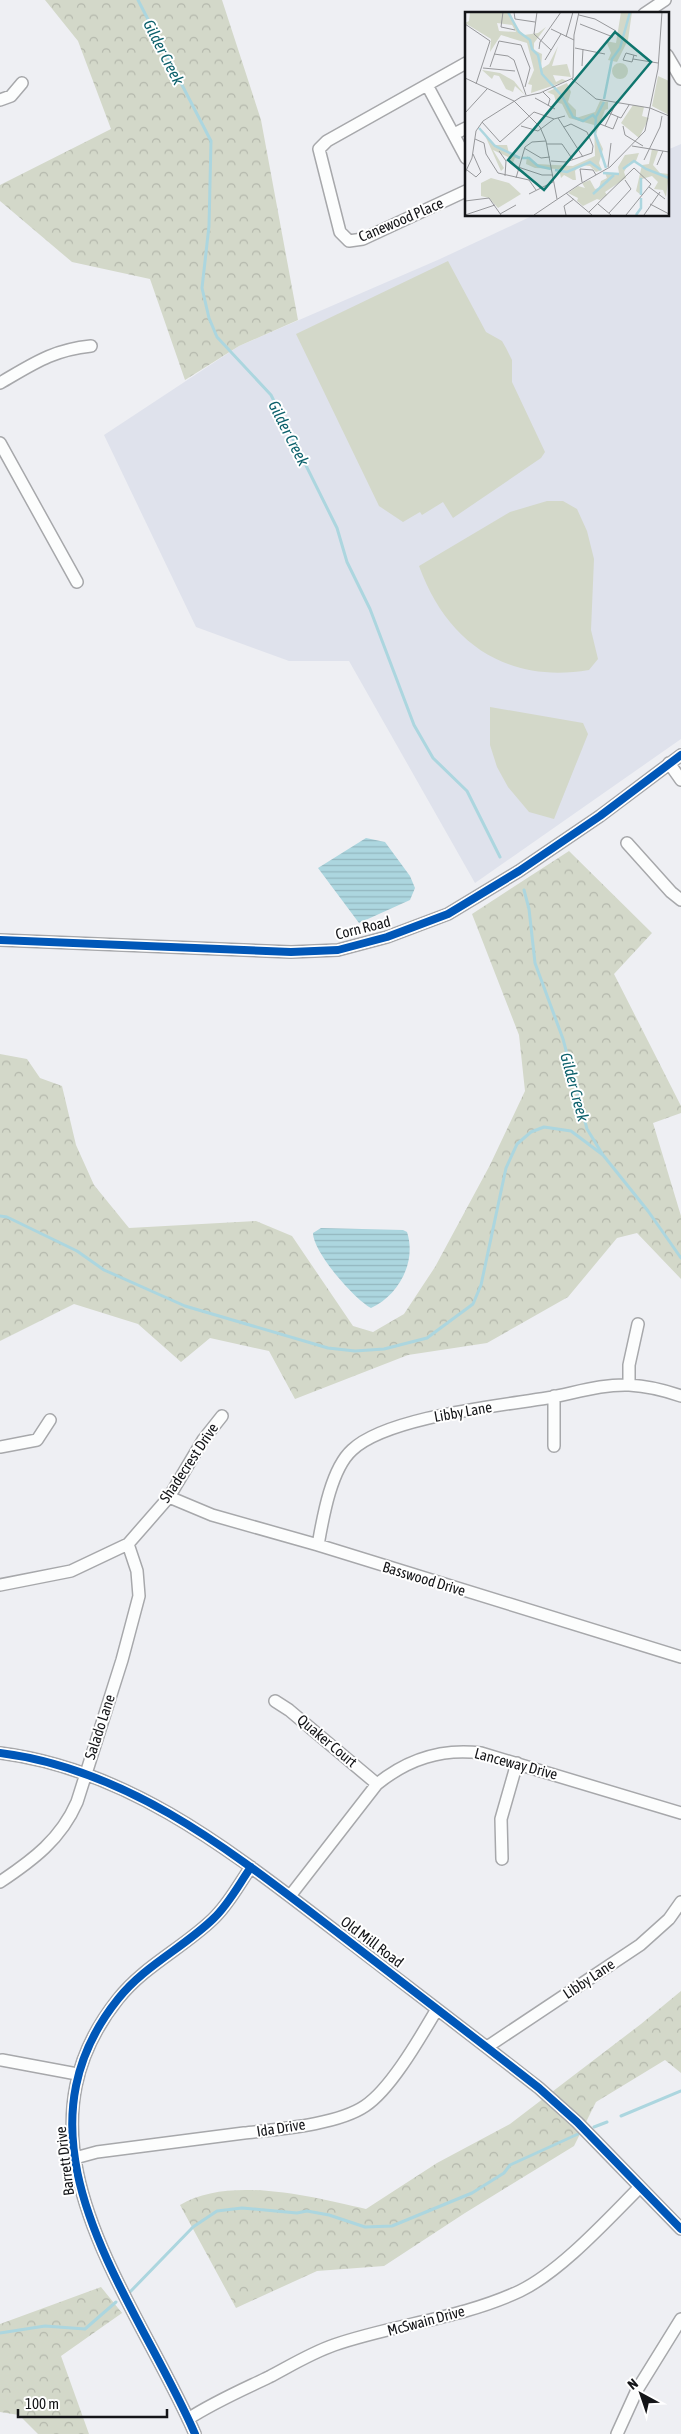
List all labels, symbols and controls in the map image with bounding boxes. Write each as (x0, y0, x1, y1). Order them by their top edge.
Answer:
inset map (465, 12, 668, 216)
water label: Gilder Creek (140, 16, 188, 88)
street label: Canewood Place (356, 194, 446, 245)
water label: Gilder Creek (265, 397, 313, 469)
street label: Corn Road (334, 912, 392, 943)
water label: Gilder Creek (557, 1051, 593, 1124)
street label: Libby Lane (433, 1398, 493, 1425)
street label: Shadecrest Drive (156, 1420, 221, 1506)
street label: Basswood Drive (381, 1558, 468, 1599)
street label: Salado Lane (81, 1692, 118, 1761)
street label: Quaker Court (294, 1711, 360, 1770)
street label: Lanceway Drive (473, 1744, 560, 1783)
street label: Old Mill Road (338, 1913, 407, 1971)
street label: Libby Lane (560, 1955, 618, 2002)
street label: Ida Drive (255, 2115, 307, 2140)
street label: Barrett Drive (52, 2125, 77, 2197)
street label: McSwain Drive (385, 2302, 467, 2339)
north arrow (616, 2369, 666, 2419)
text: N (624, 2375, 641, 2393)
scale bar (18, 2386, 166, 2418)
text: 100 m (25, 2395, 59, 2412)

